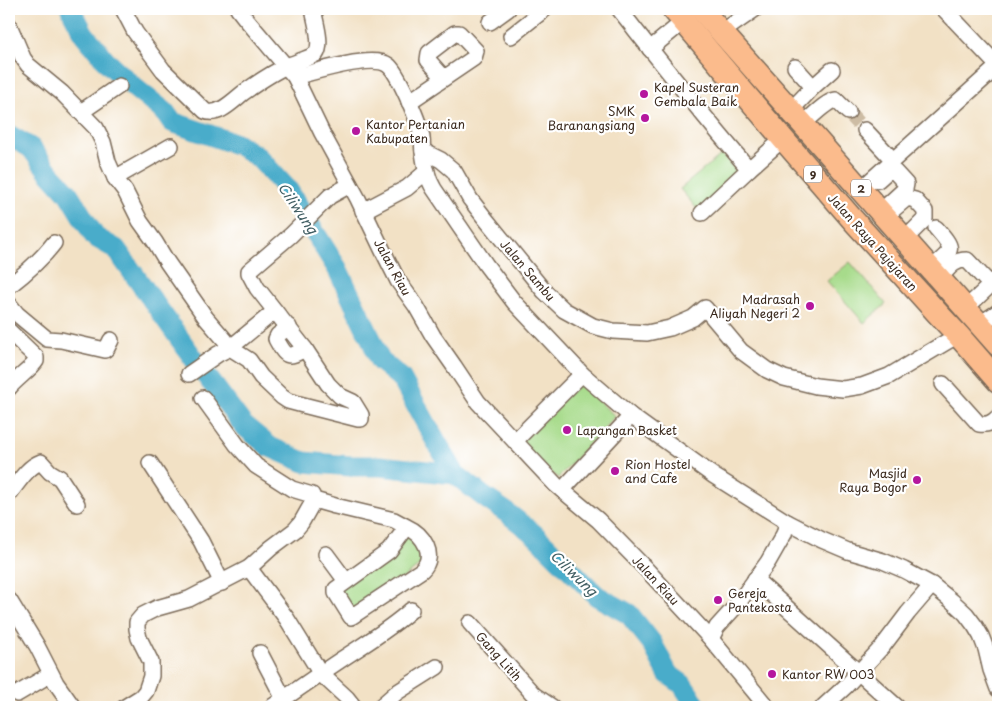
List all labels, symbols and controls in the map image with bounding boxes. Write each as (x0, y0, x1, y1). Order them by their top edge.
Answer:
place label: Kapel Susteran Gembala Baik (654, 78, 739, 110)
marker: Kapel Susteran Gembala Baik (638, 88, 650, 100)
place label: SMK Baranangsiang (548, 102, 635, 134)
marker: SMK Baranangsiang (639, 112, 651, 124)
place label: Kantor Pertanian Kabupaten (366, 115, 465, 147)
marker: Kantor Pertanian Kabupaten (350, 125, 362, 137)
road number: 9 (804, 165, 822, 182)
water label: Ciliwung (273, 178, 324, 239)
road number: 2 (851, 180, 871, 197)
street label: Jalan Raya Pajajaran (824, 189, 922, 295)
street label: Jalan Riau (370, 235, 416, 299)
street label: Jalan Sambu (496, 235, 560, 305)
place label: Madrasah Aliyah Negeri 2 (710, 290, 800, 322)
marker: Madrasah Aliyah Negeri 2 (804, 300, 816, 312)
place label: Lapangan Basket (577, 421, 677, 439)
marker: Lapangan Basket (561, 424, 573, 436)
place label: Rion Hostel and Cafe (625, 455, 691, 487)
place label: Masjid Raya Bogor (839, 464, 907, 496)
marker: Rion Hostel and Cafe (609, 465, 621, 477)
marker: Masjid Raya Bogor (911, 474, 923, 486)
water label: Ciliwung (546, 545, 603, 601)
street label: Jalan Riau (628, 551, 684, 609)
place label: Gereja Pantekosta (728, 584, 792, 616)
marker: Gereja Pantekosta (712, 594, 724, 606)
street label: Gang Litih (472, 627, 526, 685)
place label: Kantor RW 003 (782, 665, 874, 683)
marker: Kantor RW 003 (766, 668, 778, 680)

